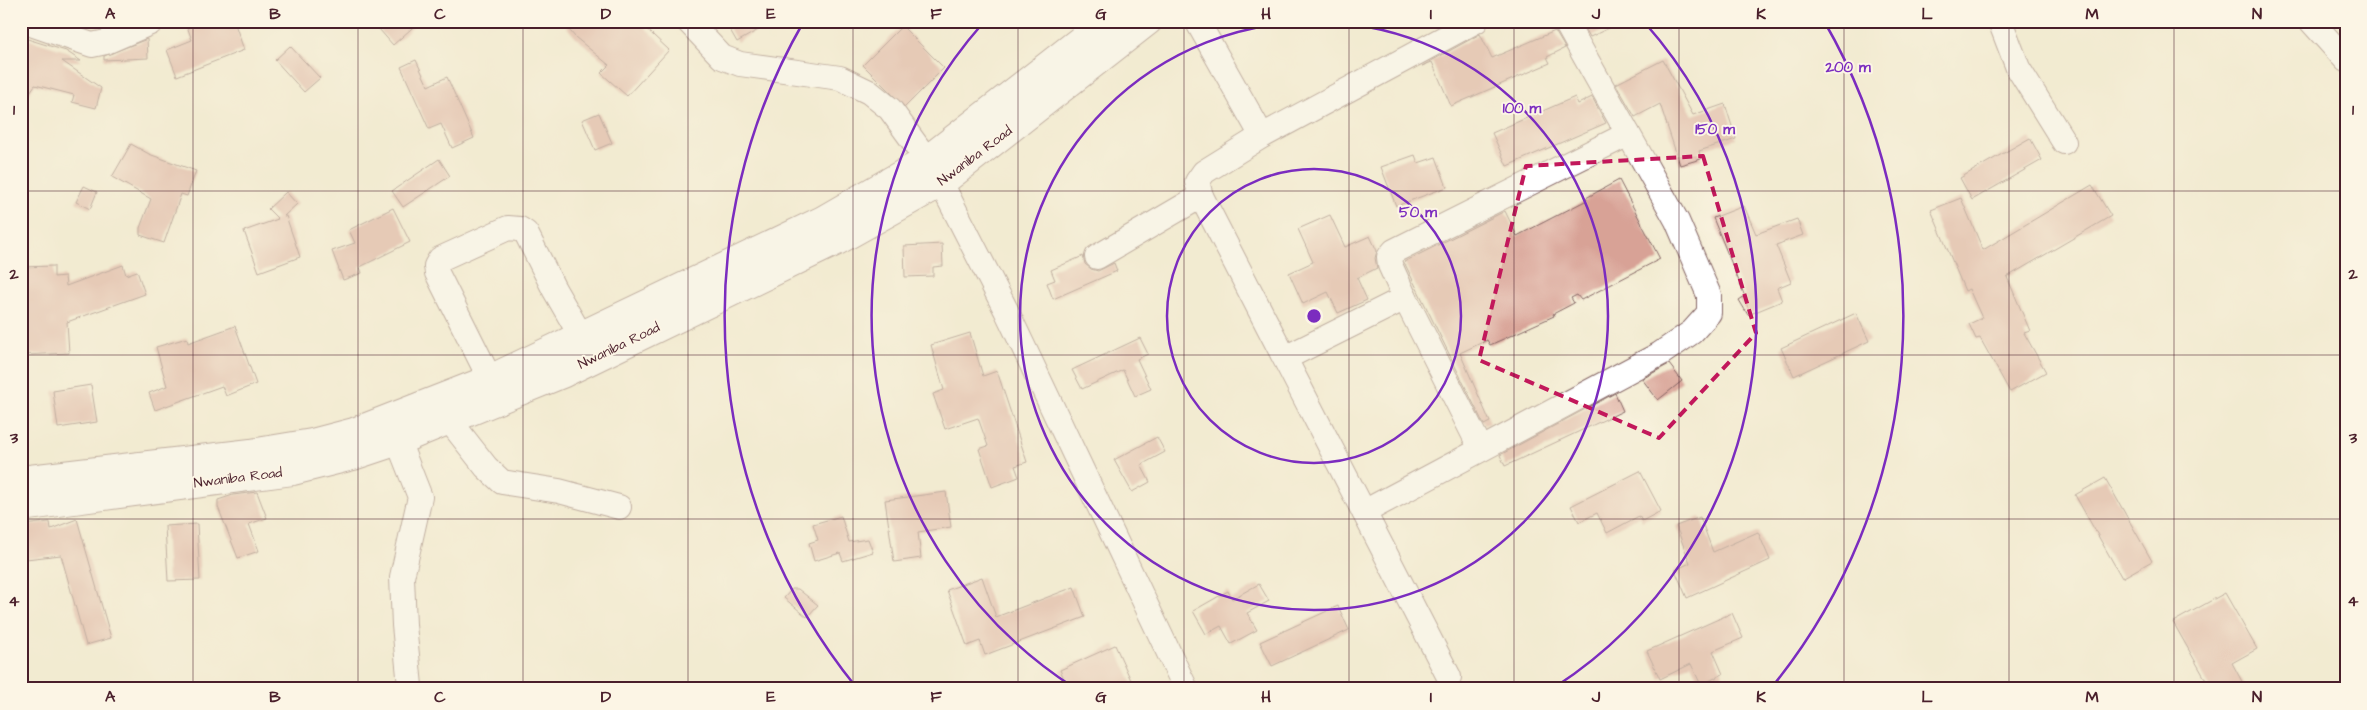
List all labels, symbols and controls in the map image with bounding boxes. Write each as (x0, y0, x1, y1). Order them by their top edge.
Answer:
text: A (105, 3, 116, 25)
text: B (269, 3, 281, 25)
text: C (434, 3, 446, 25)
text: D (601, 3, 612, 25)
text: E (766, 3, 776, 25)
text: F (930, 3, 942, 25)
text: G (1095, 3, 1107, 25)
text: H (1261, 3, 1271, 25)
text: I (1430, 3, 1432, 25)
text: J (1591, 3, 1601, 25)
text: K (1756, 3, 1766, 25)
text: L (1921, 3, 1933, 25)
text: M (2085, 3, 2099, 25)
text: N (2252, 3, 2262, 25)
text: 200 m (1824, 57, 1871, 78)
text: 100 m (1503, 98, 1542, 119)
text: 1 (13, 99, 16, 121)
text: 1 (2352, 99, 2355, 121)
text: 150 m (1695, 119, 1735, 140)
street label: Nwaniba Road (933, 121, 1017, 191)
text: 50 m (1399, 202, 1437, 223)
text: 2 (8, 263, 19, 285)
text: 2 (2347, 263, 2358, 285)
centre of rings (1305, 307, 1323, 325)
street label: Nwaniba Road (575, 317, 663, 375)
text: 3 (9, 427, 19, 449)
text: 3 (2348, 427, 2358, 449)
street label: Nwaniba Road (193, 463, 283, 493)
text: 4 (9, 590, 20, 612)
text: 4 (2348, 590, 2359, 612)
text: A (105, 686, 116, 708)
text: B (269, 686, 281, 708)
text: C (434, 686, 446, 708)
text: D (601, 686, 612, 708)
text: E (766, 686, 776, 708)
text: F (930, 686, 942, 708)
text: G (1095, 686, 1107, 708)
text: H (1261, 686, 1271, 708)
text: I (1430, 686, 1432, 708)
text: J (1591, 686, 1601, 708)
text: K (1756, 686, 1766, 708)
text: L (1921, 686, 1933, 708)
text: M (2085, 686, 2099, 708)
text: N (2252, 686, 2262, 708)

